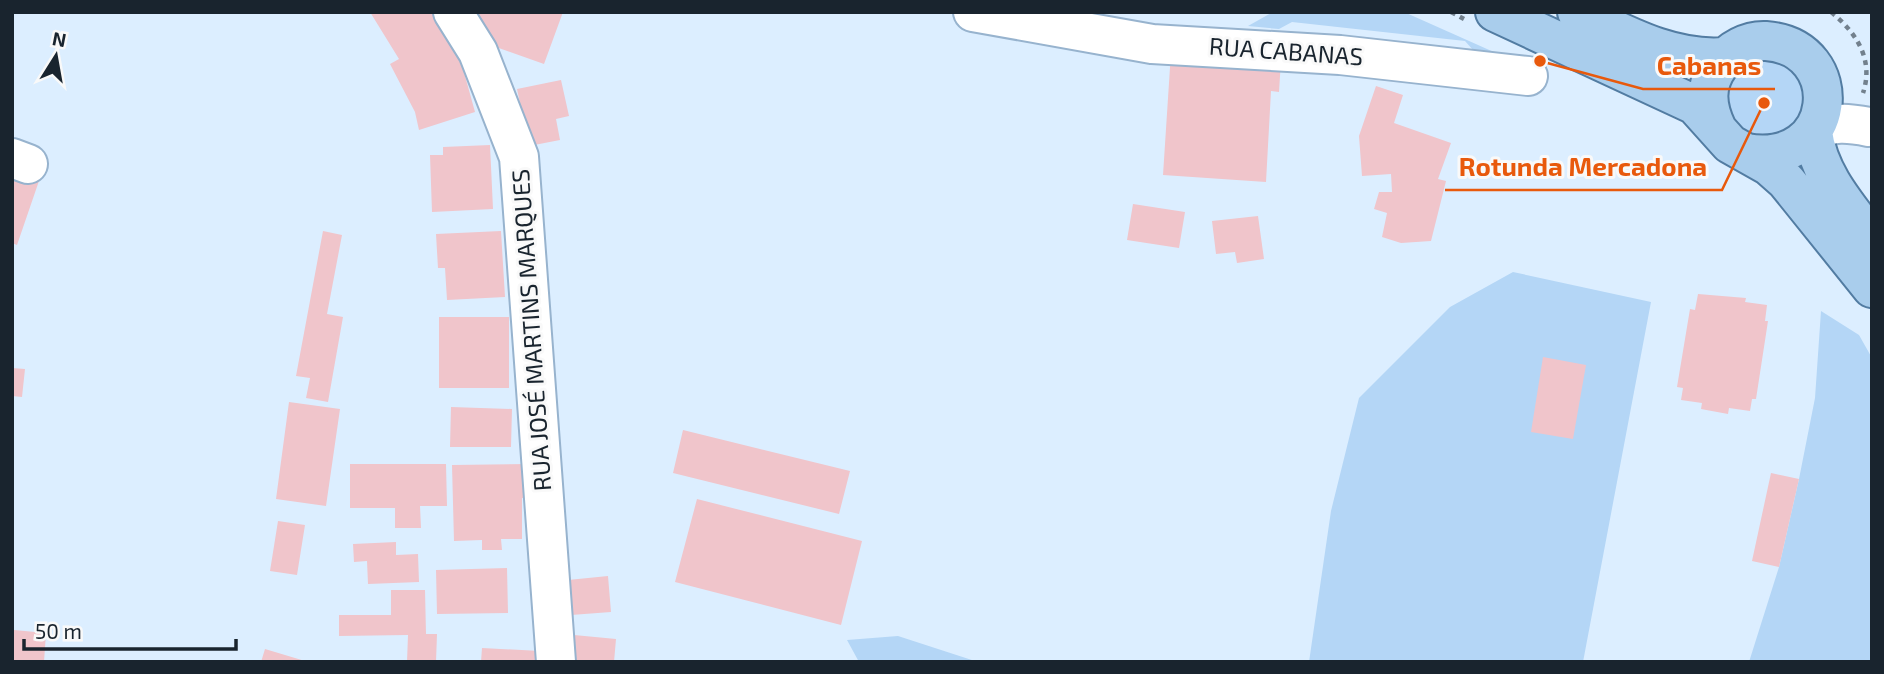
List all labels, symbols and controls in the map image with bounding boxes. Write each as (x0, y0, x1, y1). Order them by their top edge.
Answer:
north arrow (21, 21, 91, 91)
text: N (50, 26, 68, 51)
street label: RUA CABANAS (1208, 31, 1364, 70)
callout: Cabanas (1643, 42, 1775, 89)
text: Cabanas (1657, 49, 1761, 80)
callout: Rotunda Mercadona (1445, 143, 1722, 190)
text: Rotunda Mercadona (1459, 150, 1707, 181)
street label: RUA JOSÉ MARTINS MARQUES (505, 168, 556, 492)
scale bar (24, 608, 236, 652)
text: 50 m (35, 618, 82, 643)

